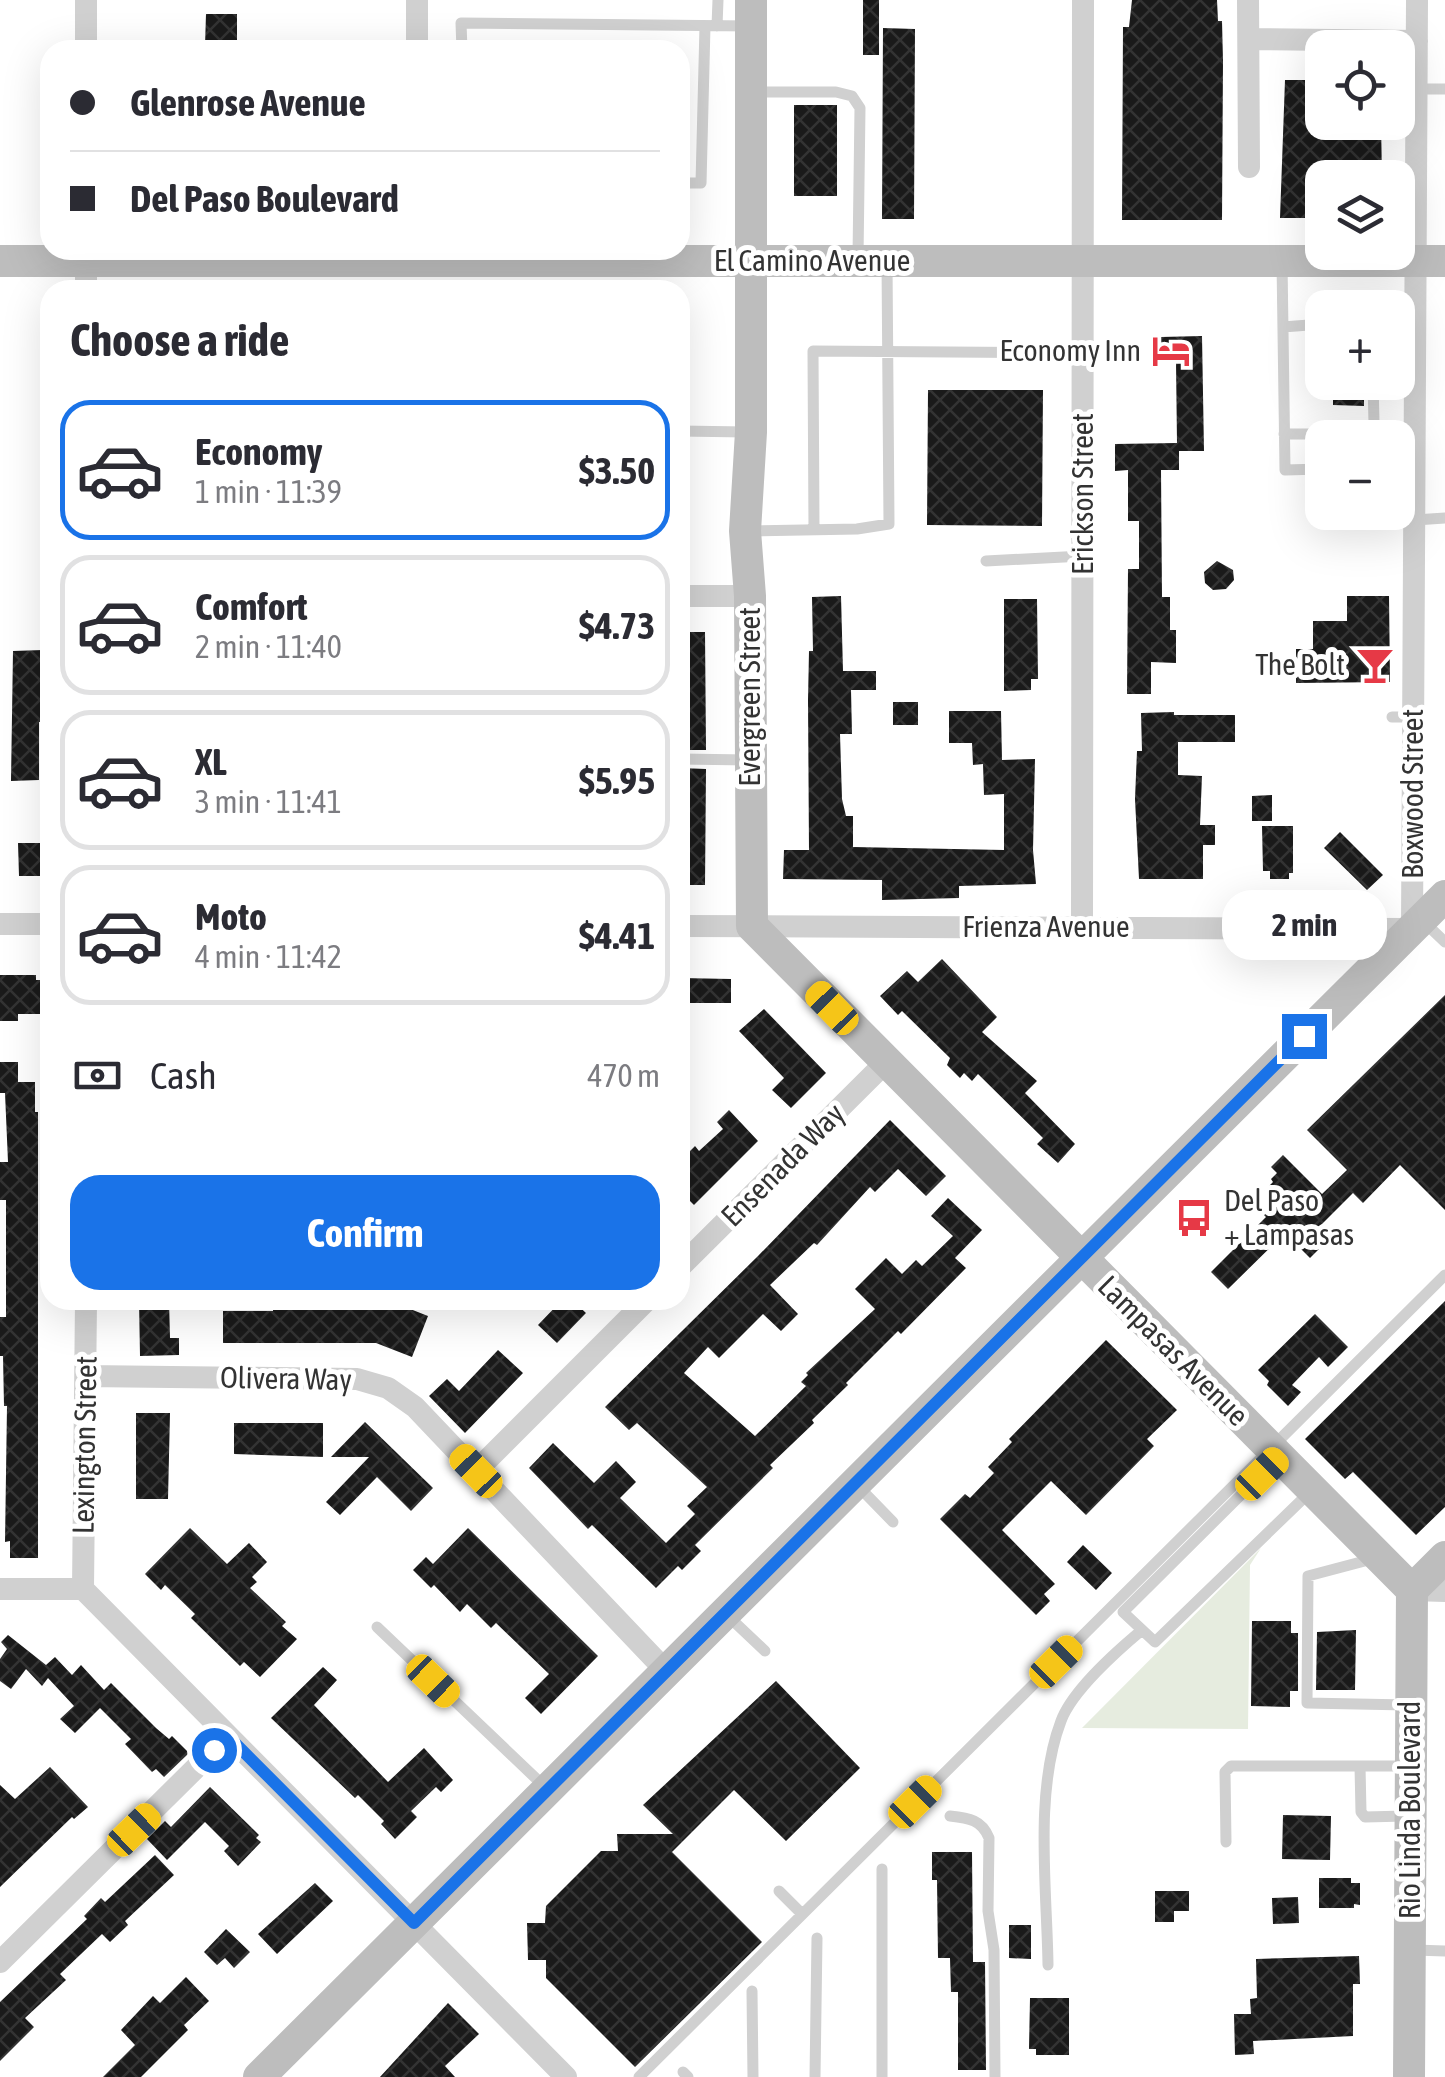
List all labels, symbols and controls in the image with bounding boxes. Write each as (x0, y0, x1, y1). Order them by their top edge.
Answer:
map controls (1305, 30, 1415, 530)
button: locate (1305, 30, 1415, 140)
text: Glenrose Avenue (130, 81, 366, 124)
button: layers (1305, 160, 1415, 270)
text: Del Paso Boulevard (130, 177, 399, 220)
street label: El Camino Avenue (714, 243, 910, 277)
button: + (1305, 290, 1415, 400)
text: Choose a ride (70, 314, 289, 366)
hotel icon: Economy Inn (1150, 330, 1192, 372)
place label: Economy Inn (1000, 333, 1141, 367)
street label: Erickson Street (1065, 413, 1099, 575)
button: − (1305, 420, 1415, 530)
icon: car (75, 425, 165, 515)
text: Economy (195, 430, 322, 473)
text: $3.50 (579, 449, 655, 492)
text: 1 min · 11:39 (195, 473, 342, 510)
icon: car (75, 580, 165, 670)
text: Comfort (195, 585, 307, 628)
text: $4.73 (579, 604, 655, 647)
street label: Evergreen Street (732, 607, 766, 787)
text: 2 min · 11:40 (195, 628, 342, 665)
bar icon: The Bolt (1354, 644, 1396, 686)
place label: The Bolt (1255, 647, 1345, 681)
street label: Boxwood Street (1395, 709, 1429, 879)
icon: car (75, 735, 165, 825)
text: XL (195, 740, 227, 783)
text: $5.95 (579, 759, 655, 802)
text: 3 min · 11:41 (195, 783, 342, 820)
icon: car (75, 890, 165, 980)
callout: 2 min (1222, 891, 1386, 961)
text: Moto (195, 895, 267, 938)
text: 2 min (1272, 906, 1337, 943)
street label: Frienza Avenue (962, 909, 1130, 943)
text: $4.41 (579, 914, 655, 957)
text: 4 min · 11:42 (195, 938, 342, 975)
car (800, 976, 864, 1040)
route end (1282, 1014, 1327, 1059)
icon: cash (70, 1048, 125, 1103)
text: Cash (150, 1054, 217, 1097)
text: 470 m (587, 1057, 660, 1094)
street label: Ensenada Way (714, 1096, 851, 1233)
button: Confirm (70, 1175, 660, 1290)
place label: Del Paso + Lampasas (1224, 1183, 1354, 1251)
bus stop icon: Del Paso + Lampasas (1173, 1197, 1215, 1239)
street label: Lampasas Avenue (1092, 1268, 1256, 1432)
street label: Lexington Street (65, 1356, 103, 1534)
street label: Olivera Way (220, 1360, 352, 1396)
car (444, 1439, 508, 1503)
car (1230, 1442, 1294, 1506)
car (1024, 1630, 1088, 1694)
car (401, 1649, 465, 1713)
street label: Rio Linda Boulevard (1392, 1701, 1426, 1919)
route start (192, 1728, 237, 1773)
car (883, 1770, 947, 1834)
car (102, 1798, 166, 1862)

